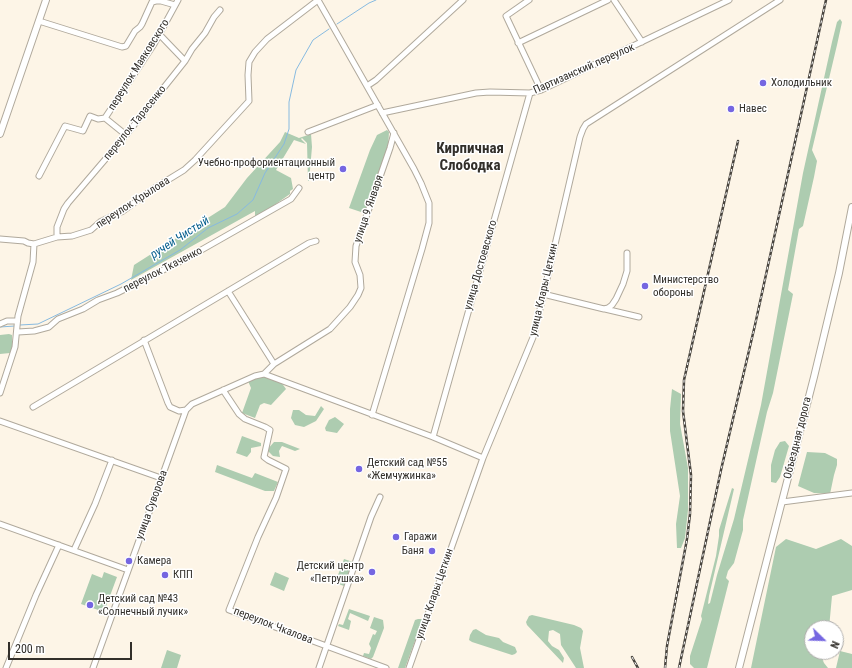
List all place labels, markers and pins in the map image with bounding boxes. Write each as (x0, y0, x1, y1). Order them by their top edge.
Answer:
place label: Холодильник (771, 76, 832, 90)
marker: Холодильник (758, 78, 768, 88)
place label: Навес (739, 102, 767, 116)
marker: Навес (726, 104, 736, 114)
place label: Учебно-профориентационный центр (198, 156, 335, 182)
marker: Учебно-профориентационный центр (338, 164, 348, 174)
place label: Министерство обороны (653, 273, 719, 299)
marker: Министерство обороны (640, 281, 650, 291)
place label: Детский сад №55 «Жемчужинка» (367, 456, 447, 482)
marker: Детский сад №55 «Жемчужинка» (354, 464, 364, 474)
place label: Гаражи (404, 530, 437, 544)
marker: Гаражи (391, 532, 401, 542)
place label: Баня (402, 544, 424, 558)
marker: Баня (427, 546, 437, 556)
place label: Камера (137, 554, 171, 568)
marker: Камера (124, 556, 134, 566)
place label: Детский центр «Петрушка» (297, 559, 364, 585)
marker: Детский центр «Петрушка» (367, 567, 377, 577)
place label: КПП (173, 568, 193, 582)
marker: КПП (160, 570, 170, 580)
place label: Детский сад №43 «Солнечный лучик» (98, 592, 188, 618)
marker: Детский сад №43 «Солнечный лучик» (85, 600, 95, 610)

